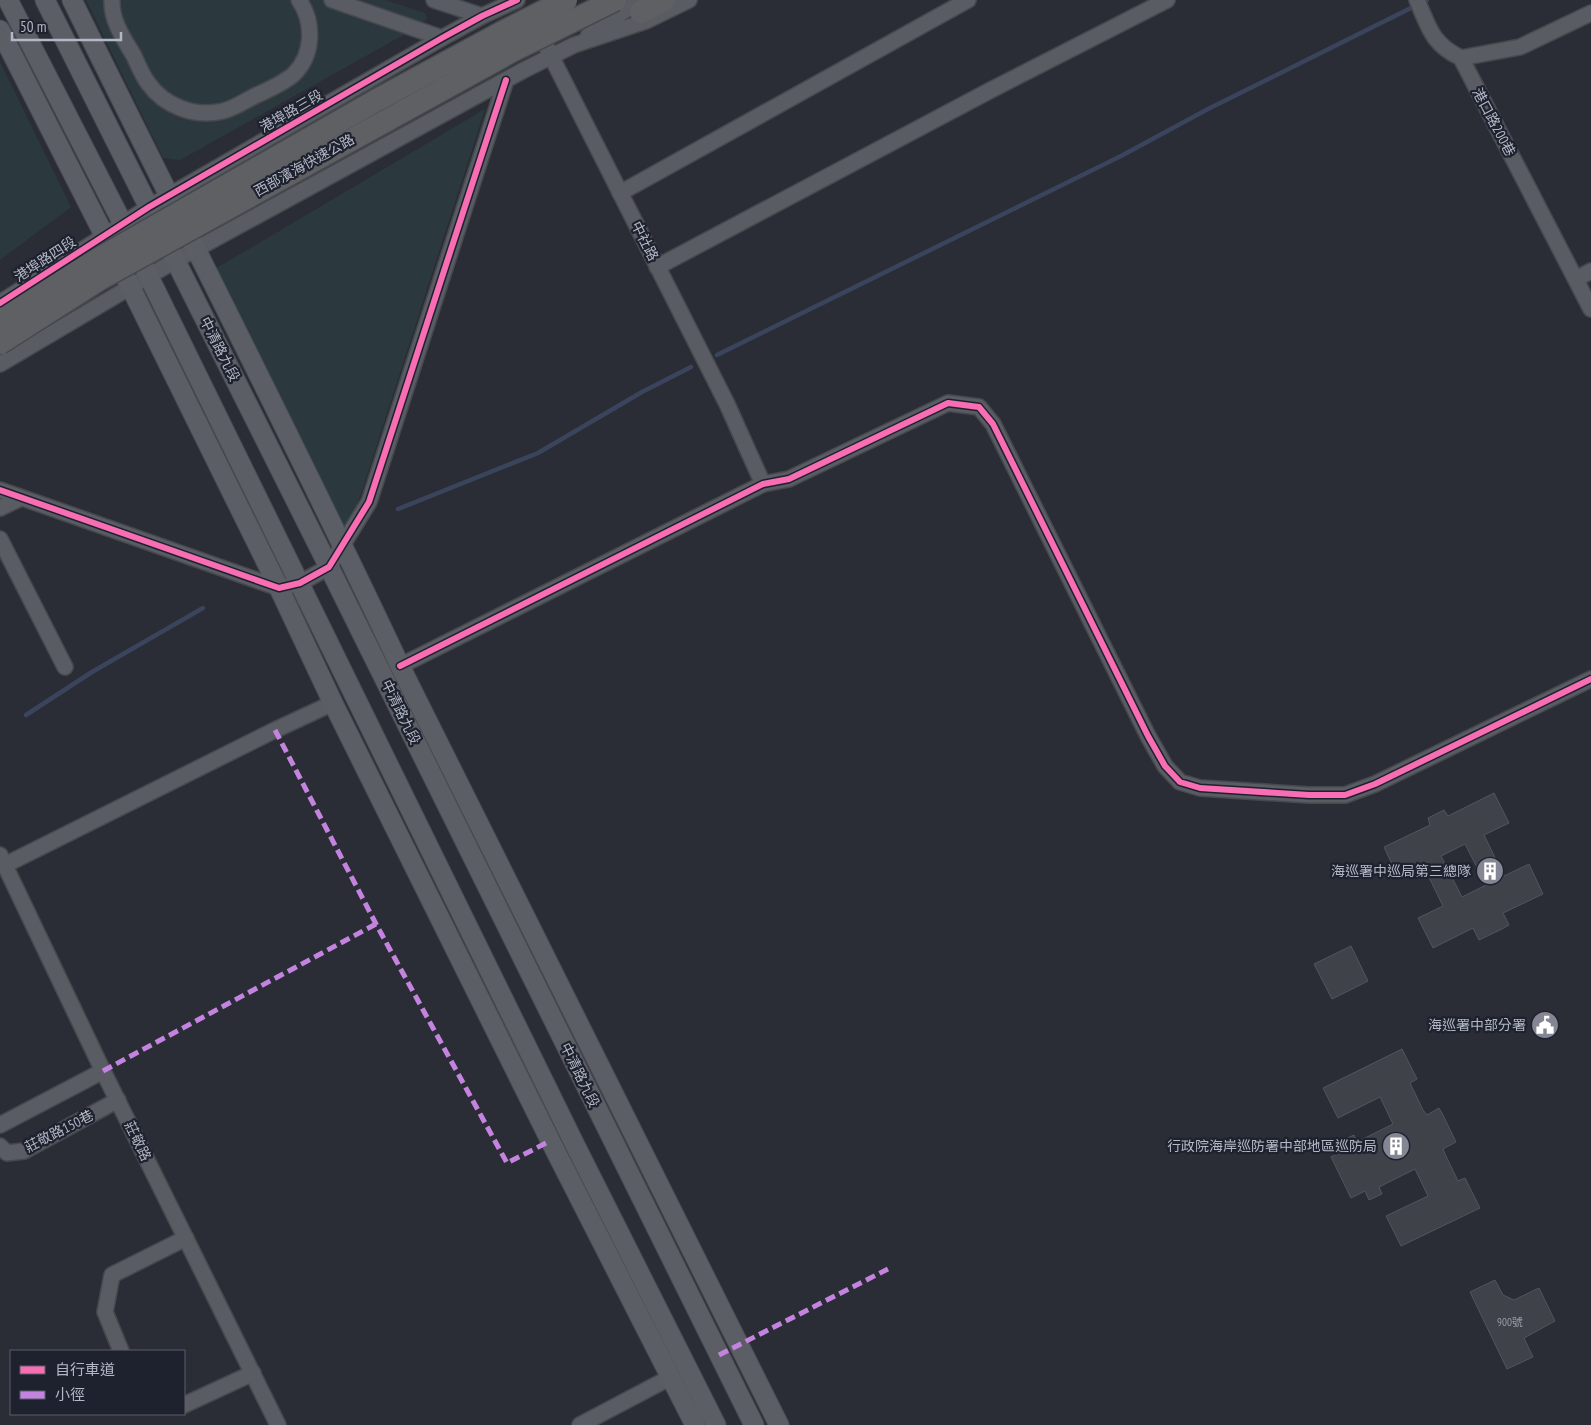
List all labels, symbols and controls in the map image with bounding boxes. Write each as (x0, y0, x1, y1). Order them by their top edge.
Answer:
scale bar (12, 10, 121, 42)
text: 50 m (20, 17, 46, 36)
street label: 港口路200巷 (1468, 85, 1520, 159)
street label: 港埠路三段 (256, 86, 326, 136)
street label: 西部濱海快速公路 (251, 130, 357, 200)
street label: 中社路 (627, 218, 663, 264)
street label: 港埠路四段 (11, 232, 79, 286)
street label: 中清路九段 (196, 314, 244, 384)
street label: 中清路九段 (378, 677, 424, 747)
building icon: 海巡署中巡局第三總隊 (1475, 856, 1505, 886)
place label: 海巡署中巡局第三總隊 (1331, 862, 1471, 880)
public building icon: 海巡署中部分署 (1530, 1010, 1560, 1040)
place label: 海巡署中部分署 (1428, 1016, 1526, 1034)
street label: 中清路九段 (557, 1040, 603, 1110)
street label: 莊敬路150巷 (22, 1106, 96, 1156)
street label: 莊敬路 (121, 1118, 155, 1164)
building icon: 行政院海岸巡防署中部地區巡防局 (1381, 1131, 1411, 1161)
place label: 行政院海岸巡防署中部地區巡防局 (1167, 1137, 1377, 1155)
house number: 900號 (1497, 1315, 1523, 1329)
legend (10, 1350, 185, 1415)
text: 自行車道 (55, 1360, 115, 1379)
text: 小徑 (55, 1385, 85, 1404)

